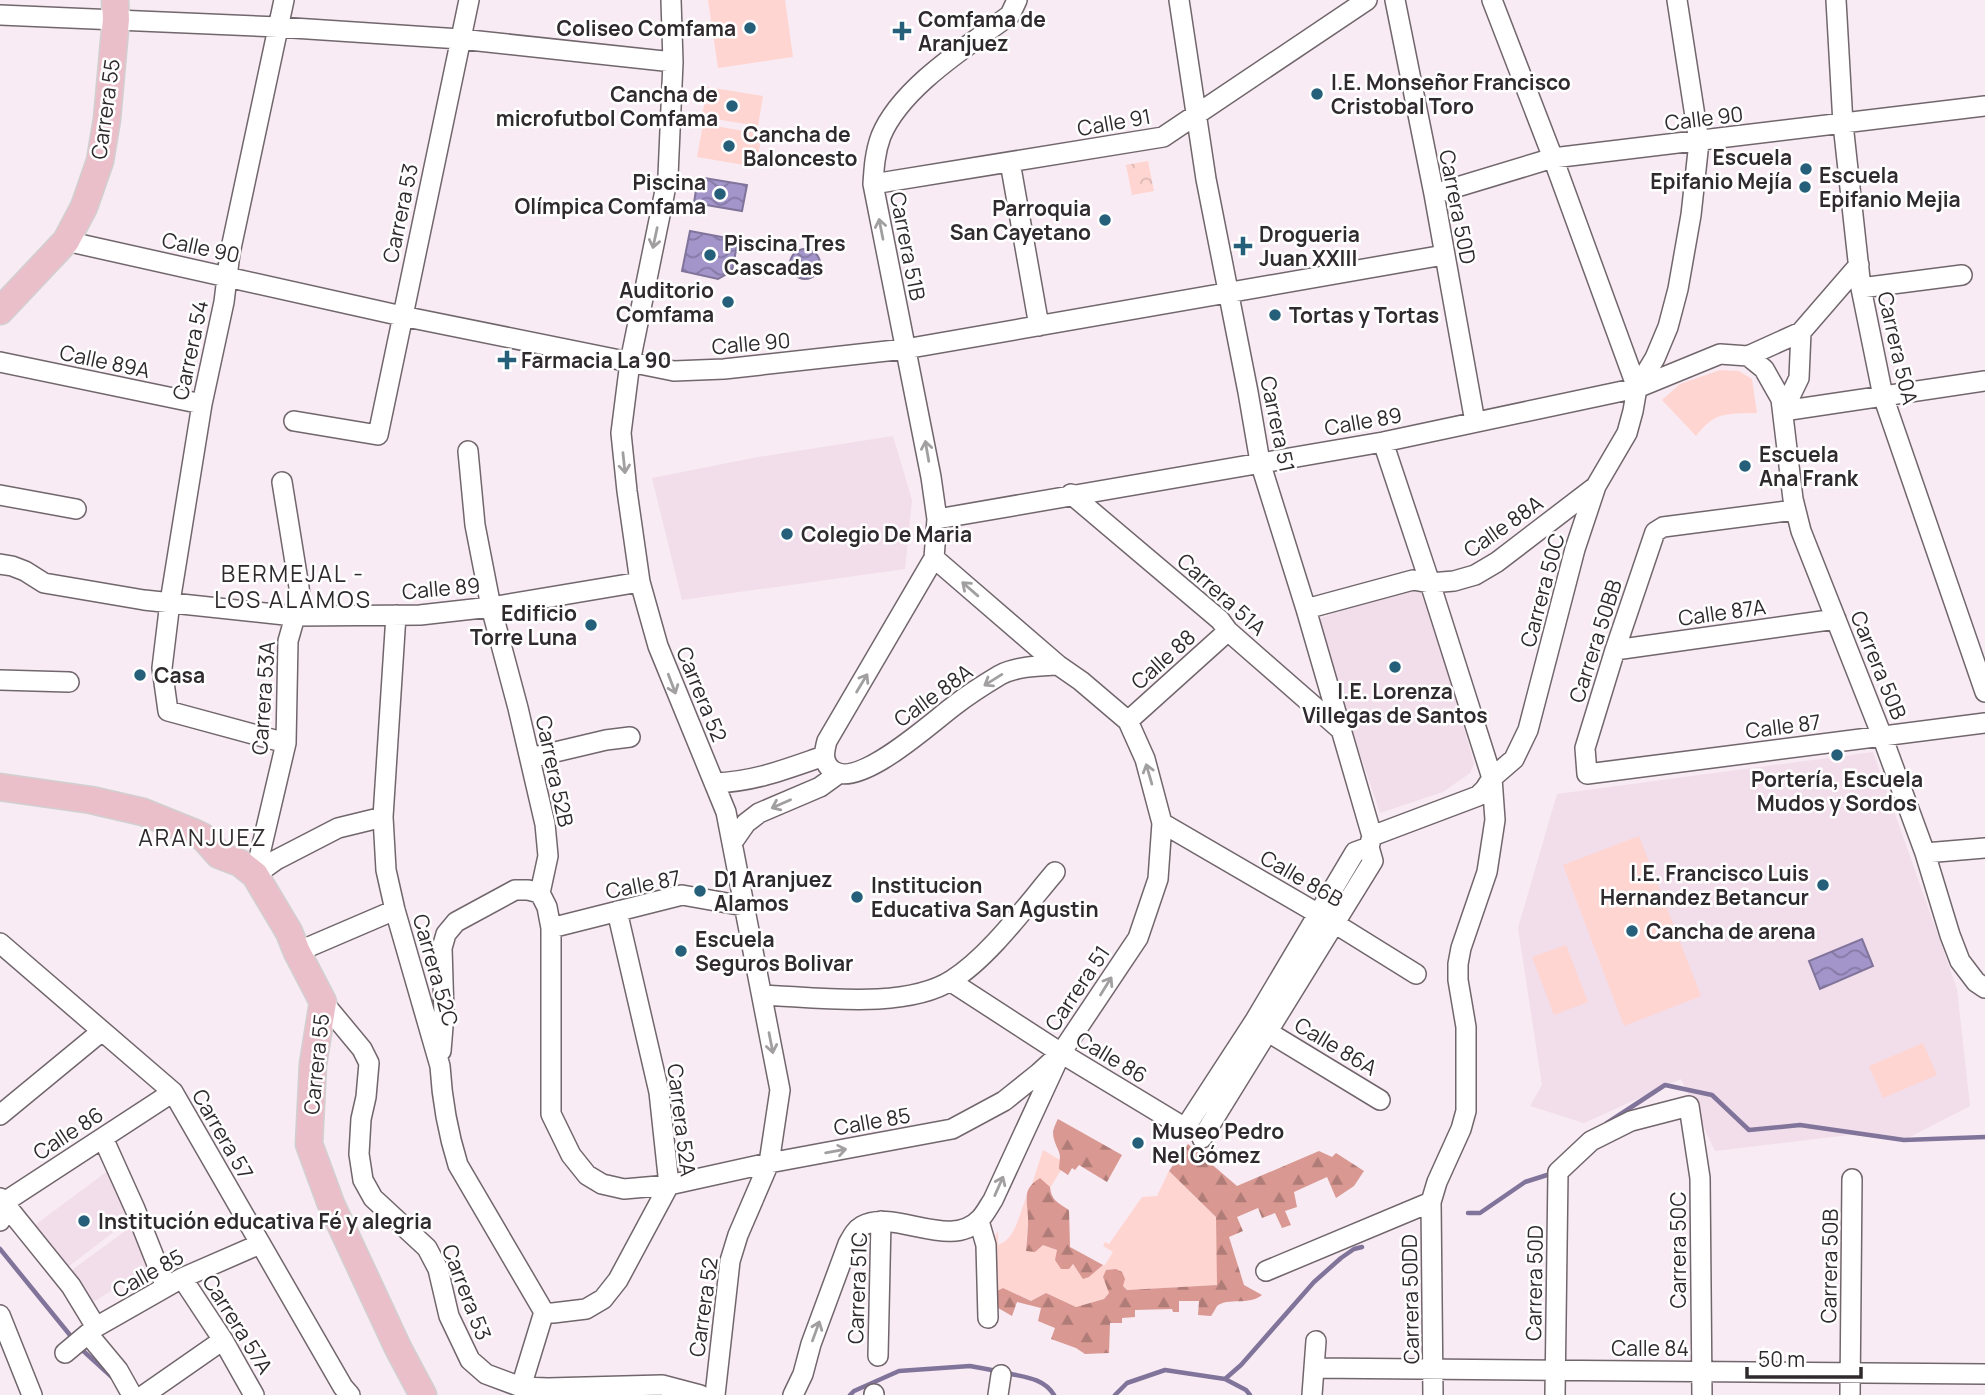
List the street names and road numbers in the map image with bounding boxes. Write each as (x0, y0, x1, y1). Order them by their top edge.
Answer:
street label: Carrera 55 (84, 57, 126, 161)
street label: Calle 90 (1663, 99, 1745, 137)
street label: Calle 91 (1075, 102, 1153, 142)
street label: Carrera 50D (1433, 147, 1483, 267)
street label: Carrera 53 (376, 161, 424, 265)
street label: Carrera 51B (884, 189, 932, 303)
street label: Calle 90 (160, 225, 242, 269)
street label: Carrera 50A (1871, 289, 1925, 407)
street label: Carrera 54 (166, 297, 214, 403)
street label: Calle 90 (711, 326, 791, 360)
street label: Calle 89A (57, 338, 153, 384)
street label: Carrera 51 (1254, 374, 1302, 474)
street label: Calle 89 (1322, 400, 1404, 442)
street label: Calle 88A (1458, 489, 1548, 563)
street label: Carrera 50C (1513, 530, 1571, 650)
street label: Carrera 51A (1172, 547, 1272, 641)
street label: Calle 89 (401, 571, 481, 605)
street label: Carrera 50BB (1562, 576, 1628, 706)
street label: Calle 87A (1676, 592, 1768, 632)
street label: Carrera 50B (1845, 607, 1914, 724)
street label: Calle 88 (1125, 623, 1201, 695)
street label: Carrera 53A (245, 640, 281, 756)
street label: Carrera 52 (670, 642, 734, 746)
street label: Calle 88A (888, 657, 978, 733)
street label: Calle 87 (1744, 707, 1822, 745)
street label: Carrera 52B (530, 713, 580, 829)
street label: Calle 86B (1256, 843, 1349, 913)
street label: Calle 87 (603, 863, 683, 905)
street label: Carrera 52C (407, 911, 465, 1029)
street label: Carrera 51 (1038, 940, 1116, 1036)
street label: Calle 86A (1290, 1010, 1382, 1082)
street label: Carrera 55 (297, 1012, 335, 1116)
street label: Calle 86 (1071, 1025, 1153, 1089)
street label: Carrera 52A (661, 1062, 703, 1178)
street label: Carrera 57 (186, 1084, 260, 1184)
street label: Calle 86 (28, 1100, 108, 1166)
street label: Calle 85 (832, 1101, 912, 1141)
street label: Carrera 50C (1664, 1192, 1692, 1308)
street label: Carrera 50B (1814, 1208, 1844, 1324)
street label: Carrera 50D (1519, 1225, 1549, 1341)
street label: Carrera 51C (841, 1231, 873, 1345)
street label: Carrera 50DD (1395, 1234, 1425, 1364)
street label: Carrera 53 (436, 1240, 498, 1344)
street label: Calle 85 (107, 1242, 189, 1304)
street label: Carrera 52 (682, 1255, 724, 1359)
street label: Carrera 57A (196, 1269, 280, 1379)
street label: Calle 84 (1611, 1334, 1689, 1362)

